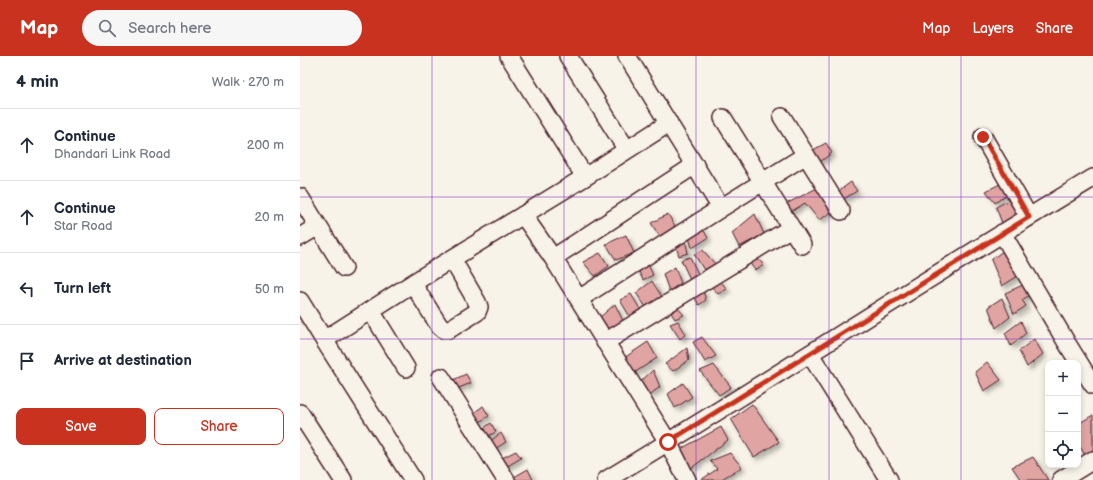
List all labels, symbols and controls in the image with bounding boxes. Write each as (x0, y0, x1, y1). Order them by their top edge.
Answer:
search box (82, 10, 362, 46)
text: Map (20, 17, 58, 40)
icon: search (96, 17, 118, 39)
text: Search here (128, 19, 211, 38)
text: Map (922, 20, 950, 37)
text: Layers (972, 20, 1014, 37)
text: Share (1036, 20, 1073, 37)
text: 4 min (16, 72, 59, 92)
text: Walk · 270 m (212, 74, 284, 90)
text: Continue (54, 127, 116, 146)
route end (974, 128, 992, 146)
icon: ahead (16, 134, 38, 156)
text: 200 m (247, 137, 284, 153)
text: Dhandari Link Road (54, 146, 171, 162)
text: Continue (54, 199, 116, 218)
icon: ahead (16, 206, 38, 228)
text: 20 m (254, 209, 284, 225)
text: Star Road (54, 218, 112, 234)
icon: left (16, 278, 38, 300)
text: Turn left (54, 279, 111, 298)
text: 50 m (255, 281, 284, 297)
icon: arrive (16, 350, 38, 372)
text: Arrive at destination (54, 351, 192, 370)
map controls (1045, 360, 1081, 468)
button: + (1045, 360, 1081, 396)
button: − (1045, 396, 1081, 432)
button: Save (16, 408, 146, 445)
button: Share (154, 408, 284, 445)
button: locate (1045, 432, 1081, 468)
route start (659, 433, 677, 451)

